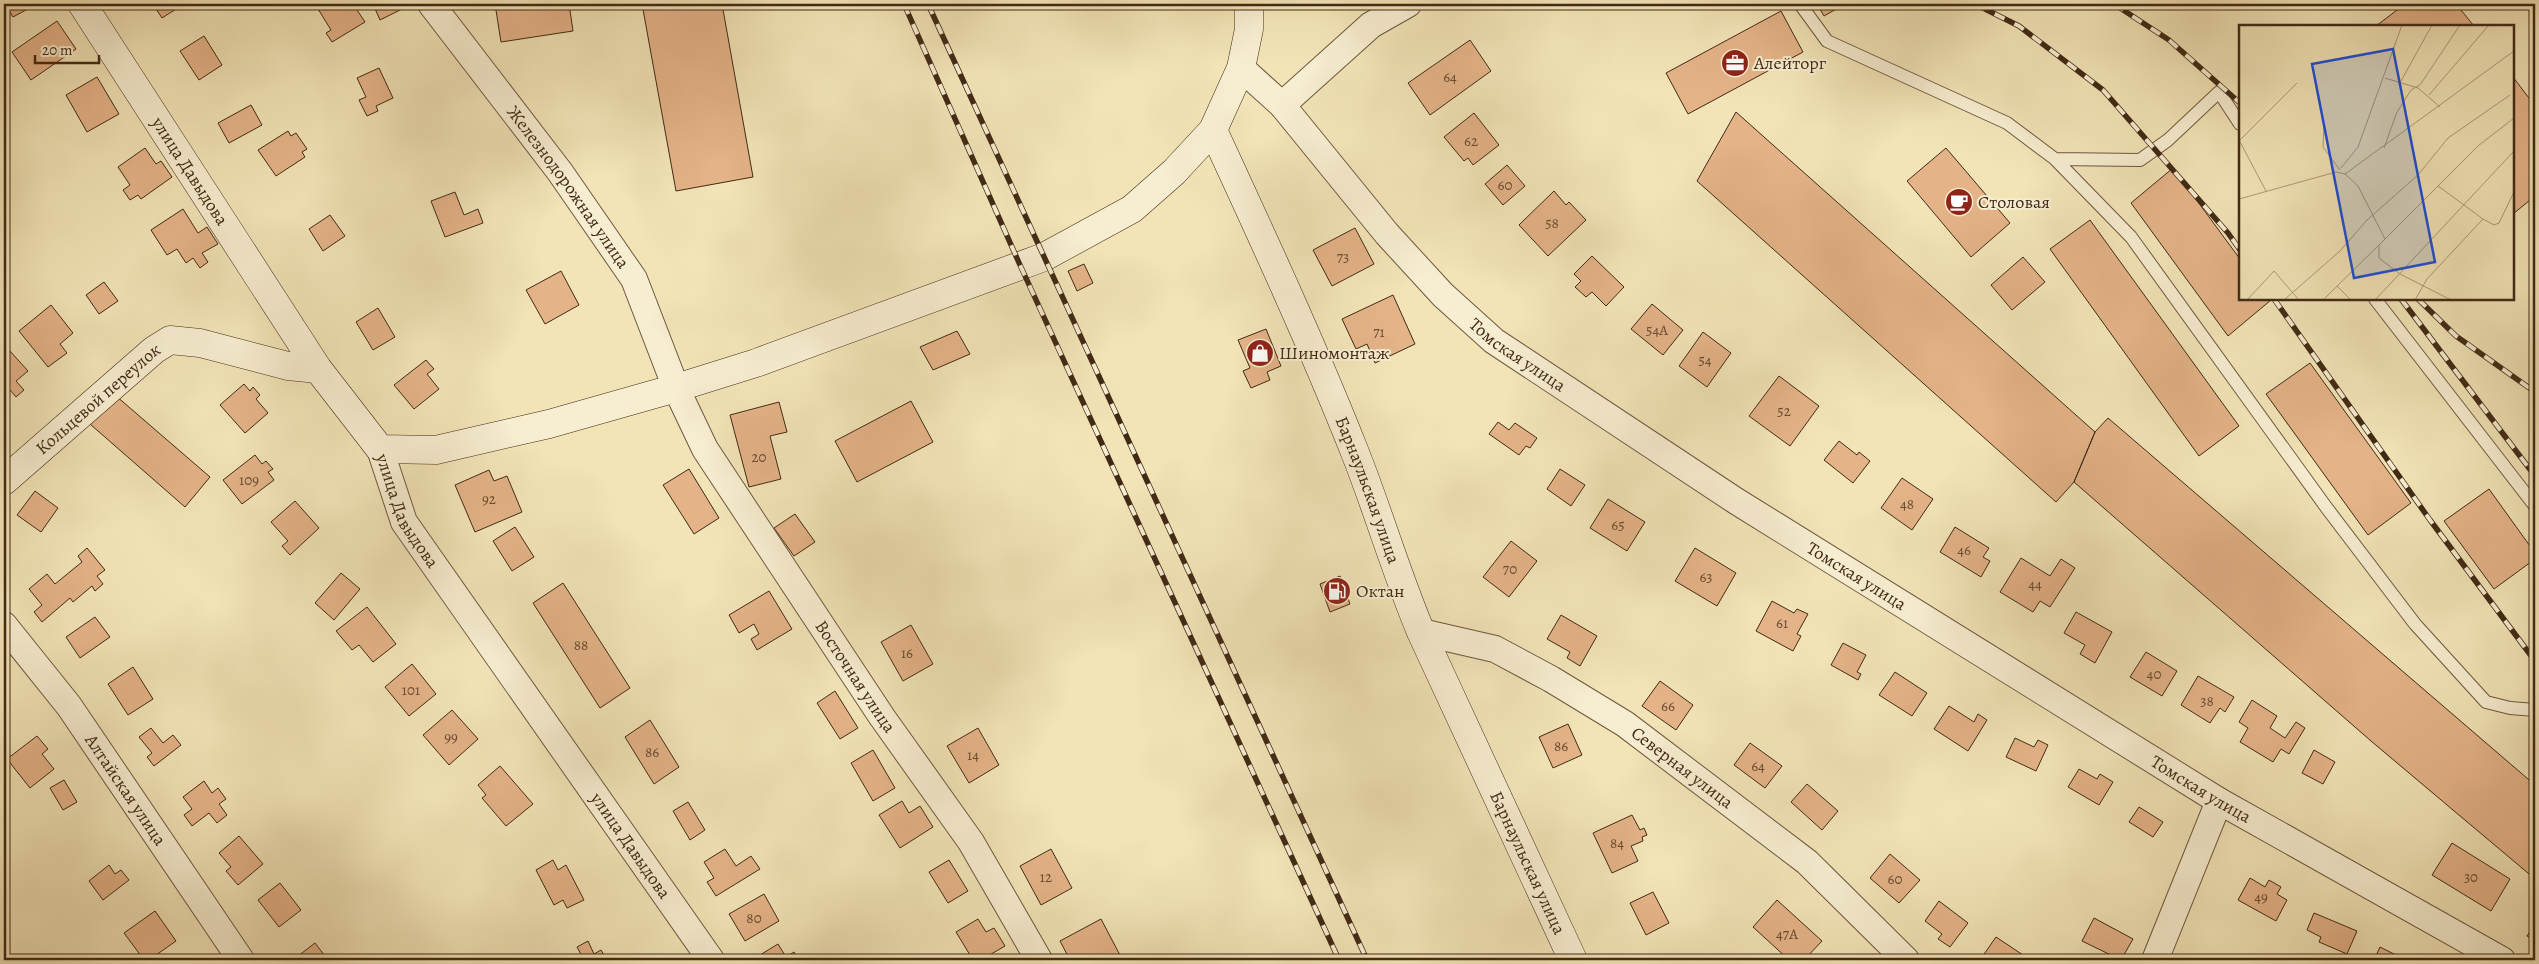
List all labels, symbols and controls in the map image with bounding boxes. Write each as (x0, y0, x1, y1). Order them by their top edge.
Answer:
inset map (2239, 25, 2514, 300)
scale bar (35, 32, 99, 64)
text: 20 m (42, 40, 73, 60)
office icon: Алейторг (1720, 48, 1750, 78)
place label: Алейторг (1753, 51, 1827, 75)
house number: 64 (1443, 67, 1457, 87)
street label: Железнодорожная улица (501, 101, 636, 274)
street label: улица Давыдова (146, 111, 234, 231)
house number: 62 (1464, 131, 1478, 151)
house number: 60 (1498, 175, 1512, 195)
cafe icon: Столовая (1944, 187, 1974, 217)
place label: Столовая (1978, 190, 2050, 214)
house number: 58 (1545, 213, 1559, 233)
house number: 73 (1337, 247, 1349, 267)
street label: Томская улица (1464, 312, 1571, 398)
house number: 54А (1646, 320, 1668, 340)
house number: 71 (1373, 322, 1385, 342)
street label: Кольцевой переулок (31, 337, 165, 460)
shop icon: Шиномонтаж (1245, 338, 1275, 368)
place label: Шиномонтаж (1279, 341, 1390, 365)
house number: 54 (1698, 350, 1712, 370)
house number: 52 (1777, 401, 1791, 421)
street label: Барнаульская улица (1330, 413, 1406, 567)
house number: 20 (751, 447, 767, 467)
street label: улица Давыдова (370, 450, 445, 573)
house number: 109 (239, 470, 259, 490)
house number: 92 (482, 489, 496, 509)
house number: 48 (1900, 494, 1914, 514)
house number: 65 (1611, 515, 1625, 535)
street label: Томская улица (1802, 536, 1912, 616)
house number: 46 (1957, 540, 1971, 560)
house number: 70 (1503, 559, 1517, 579)
house number: 63 (1699, 567, 1713, 587)
house number: 44 (2028, 574, 2042, 594)
fuel station icon: Октан (1322, 576, 1352, 606)
place label: Октан (1356, 579, 1405, 603)
house number: 61 (1776, 613, 1788, 633)
street label: Восточная улица (809, 616, 902, 738)
house number: 88 (574, 635, 588, 655)
house number: 16 (901, 643, 913, 663)
house number: 40 (2147, 664, 2161, 684)
house number: 101 (402, 680, 420, 700)
house number: 38 (2200, 691, 2214, 711)
house number: 66 (1661, 696, 1675, 716)
street label: Северная улица (1626, 721, 1739, 814)
house number: 99 (444, 727, 458, 747)
street label: Алтайская улица (79, 728, 172, 851)
house number: 86 (1554, 736, 1568, 756)
house number: 86 (645, 742, 659, 762)
house number: 14 (967, 745, 979, 765)
street label: Томская улица (2146, 750, 2256, 829)
house number: 64 (1751, 756, 1765, 776)
street label: улица Давыдова (585, 787, 677, 904)
street label: Барнаульская улица (1484, 787, 1572, 939)
house number: 84 (1610, 833, 1624, 853)
house number: 12 (1040, 867, 1052, 887)
house number: 30 (2464, 867, 2478, 887)
house number: 60 (1888, 869, 1902, 889)
house number: 49 (2254, 887, 2268, 907)
house number: 80 (746, 908, 762, 928)
house number: 47А (1776, 924, 1798, 944)

